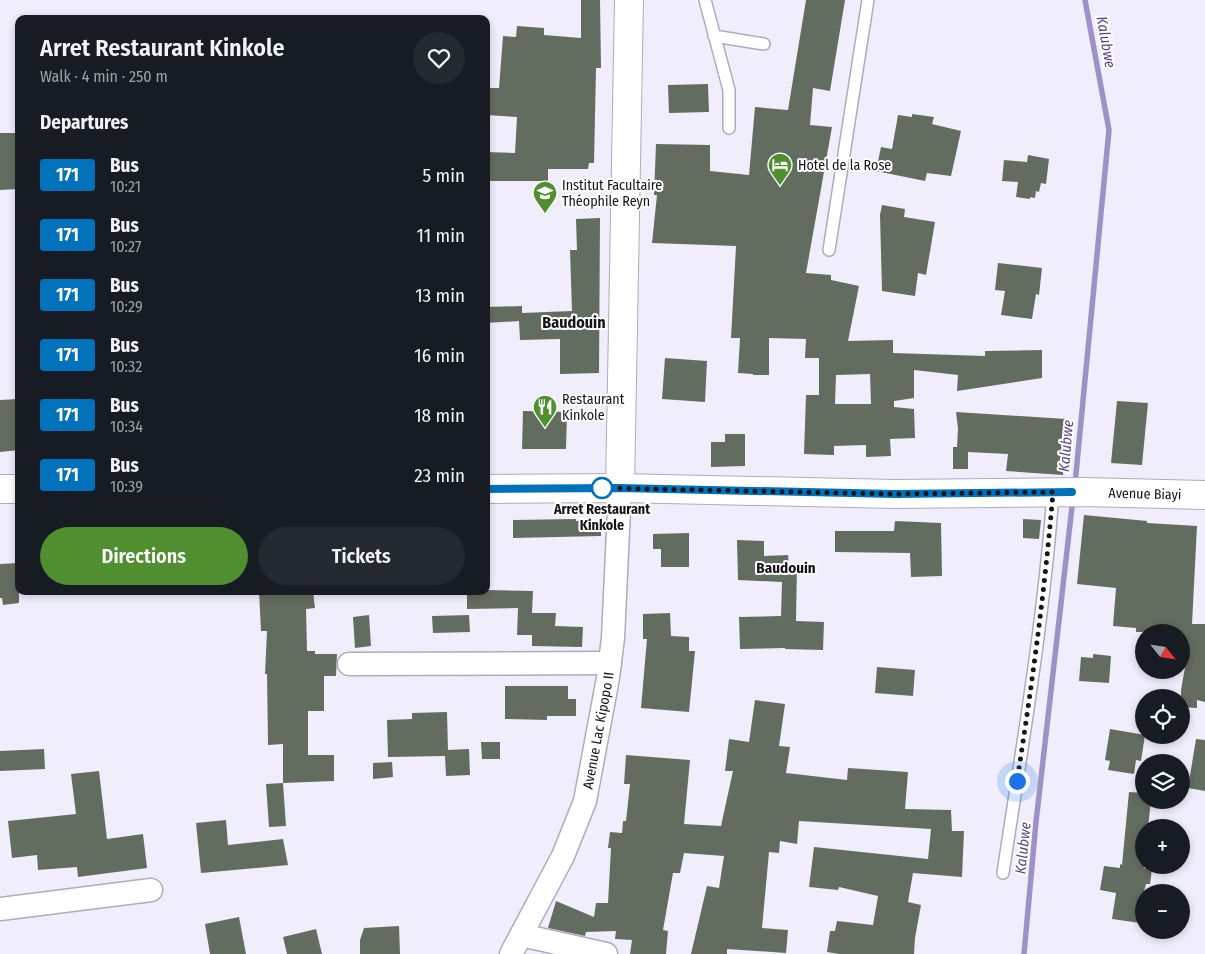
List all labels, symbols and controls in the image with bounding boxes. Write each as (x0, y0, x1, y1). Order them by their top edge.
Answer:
water label: Kalubwe (1093, 15, 1119, 69)
button: heart (413, 32, 465, 84)
text: Arret Restaurant Kinkole (40, 34, 285, 62)
text: Walk · 4 min · 250 m (40, 67, 168, 86)
text: Departures (40, 111, 128, 134)
hotel icon: Hotel de la Rose (767, 152, 793, 186)
text: Bus (110, 154, 139, 177)
place label: Hotel de la Rose (798, 157, 891, 174)
text: 171 (56, 164, 79, 186)
text: 5 min (422, 164, 465, 187)
text: 10:21 (110, 177, 141, 196)
place label: Institut Facultaire Théophile Reyn (562, 177, 662, 210)
school or university icon: Institut Facultaire Théophile Reyn (532, 180, 558, 214)
text: Bus (110, 214, 139, 237)
text: 171 (56, 224, 79, 246)
text: 11 min (417, 224, 465, 247)
text: 10:27 (110, 237, 141, 256)
text: Bus (110, 274, 139, 297)
text: 171 (56, 284, 79, 306)
text: 13 min (415, 284, 465, 307)
text: 10:29 (110, 297, 143, 316)
district label: Baudouin (542, 313, 606, 332)
text: Bus (110, 334, 139, 357)
text: 171 (56, 344, 79, 366)
text: 16 min (414, 344, 465, 367)
text: 10:32 (110, 357, 142, 376)
place label: Restaurant Kinkole (562, 391, 625, 424)
text: Bus (110, 394, 139, 417)
restaurant icon: Restaurant Kinkole (532, 394, 558, 428)
text: 171 (56, 404, 79, 426)
text: 18 min (414, 404, 465, 427)
text: 10:34 (110, 417, 143, 436)
water label: Kalubwe (1055, 419, 1077, 473)
text: Bus (110, 454, 139, 477)
text: 171 (56, 464, 79, 486)
text: 23 min (414, 464, 465, 487)
text: 10:39 (110, 477, 143, 496)
marker: Arret Restaurant Kinkole (591, 477, 613, 499)
street label: Avenue Biayi (1108, 485, 1182, 503)
place label: Arret Restaurant Kinkole (553, 501, 651, 534)
button: Directions (40, 527, 248, 585)
button: Tickets (258, 527, 465, 585)
district label: Baudouin (756, 559, 816, 577)
north arrow (1135, 624, 1190, 679)
map controls (1135, 624, 1190, 939)
street label: Avenue Lac Kipopo II (579, 671, 618, 791)
button: locate (1135, 689, 1190, 744)
button: layers (1135, 754, 1190, 809)
your location (1005, 769, 1030, 794)
button: + (1135, 819, 1190, 874)
water label: Kalubwe (1011, 821, 1035, 875)
button: − (1135, 884, 1190, 939)

